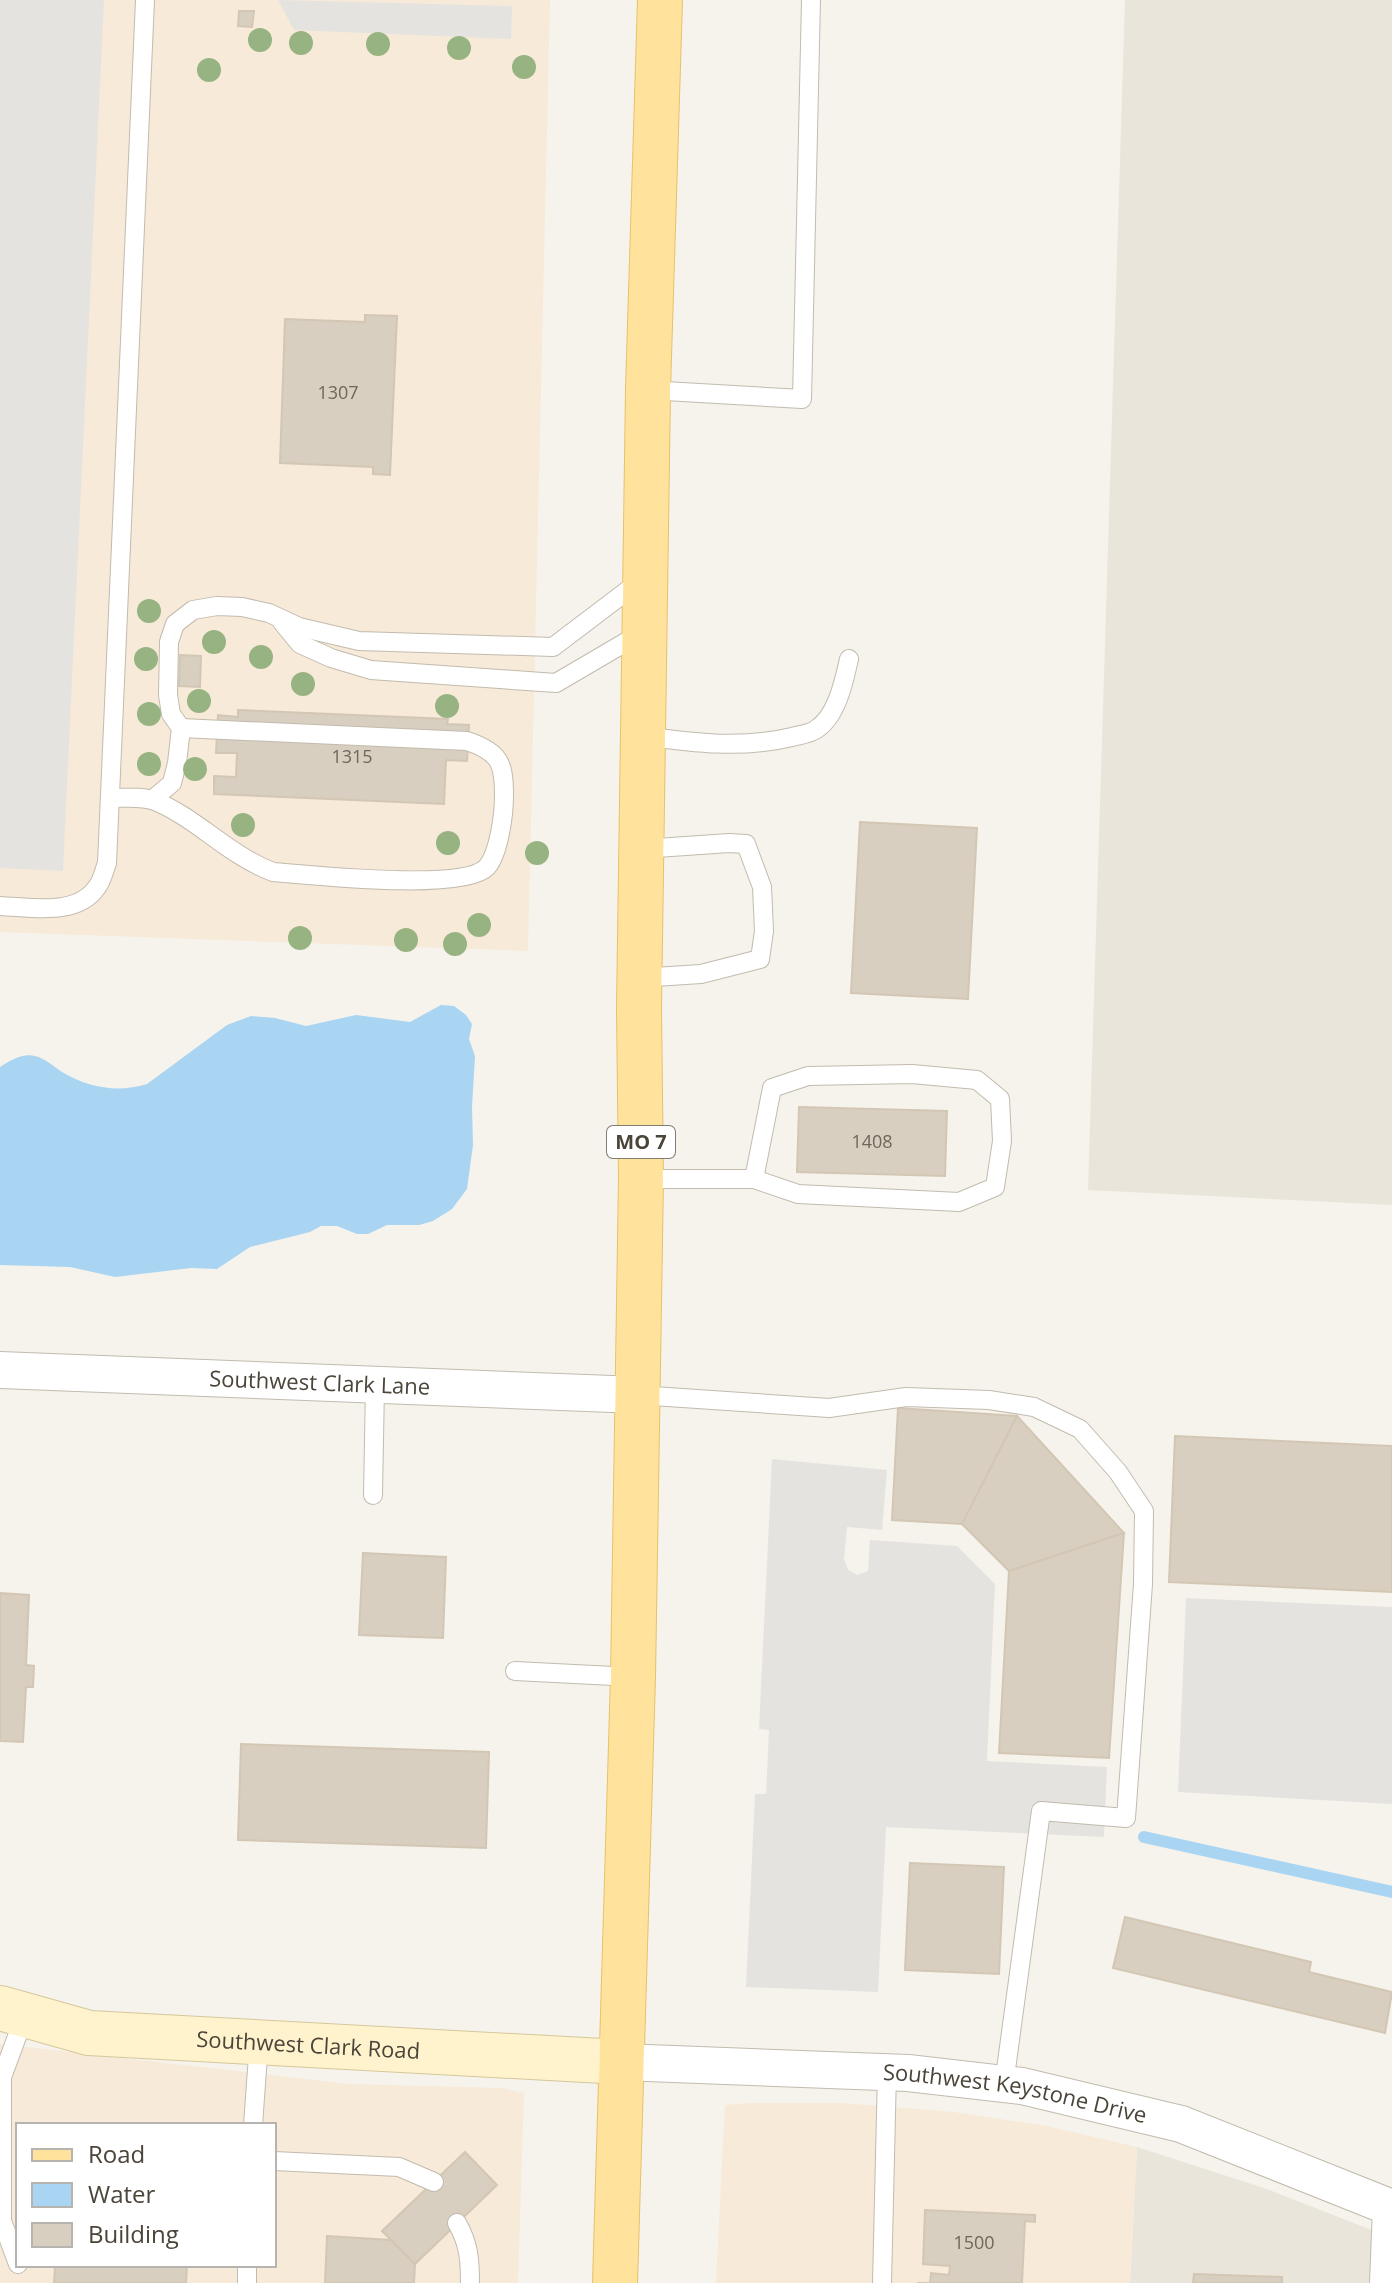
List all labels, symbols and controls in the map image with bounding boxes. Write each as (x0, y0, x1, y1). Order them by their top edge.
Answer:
house number: 1307 (317, 380, 359, 404)
house number: 1315 (331, 744, 373, 768)
road number: MO 7 (607, 1126, 675, 1158)
house number: 1408 (851, 1129, 893, 1153)
street label: Southwest Clark Lane (209, 1362, 431, 1401)
street label: Southwest Clark Road (196, 2023, 421, 2065)
street label: Southwest Keystone Drive (883, 2056, 1150, 2129)
legend (16, 2123, 276, 2267)
text: Road (88, 2137, 145, 2170)
text: Water (88, 2177, 156, 2210)
text: Building (88, 2217, 179, 2250)
house number: 1500 (953, 2230, 995, 2254)

